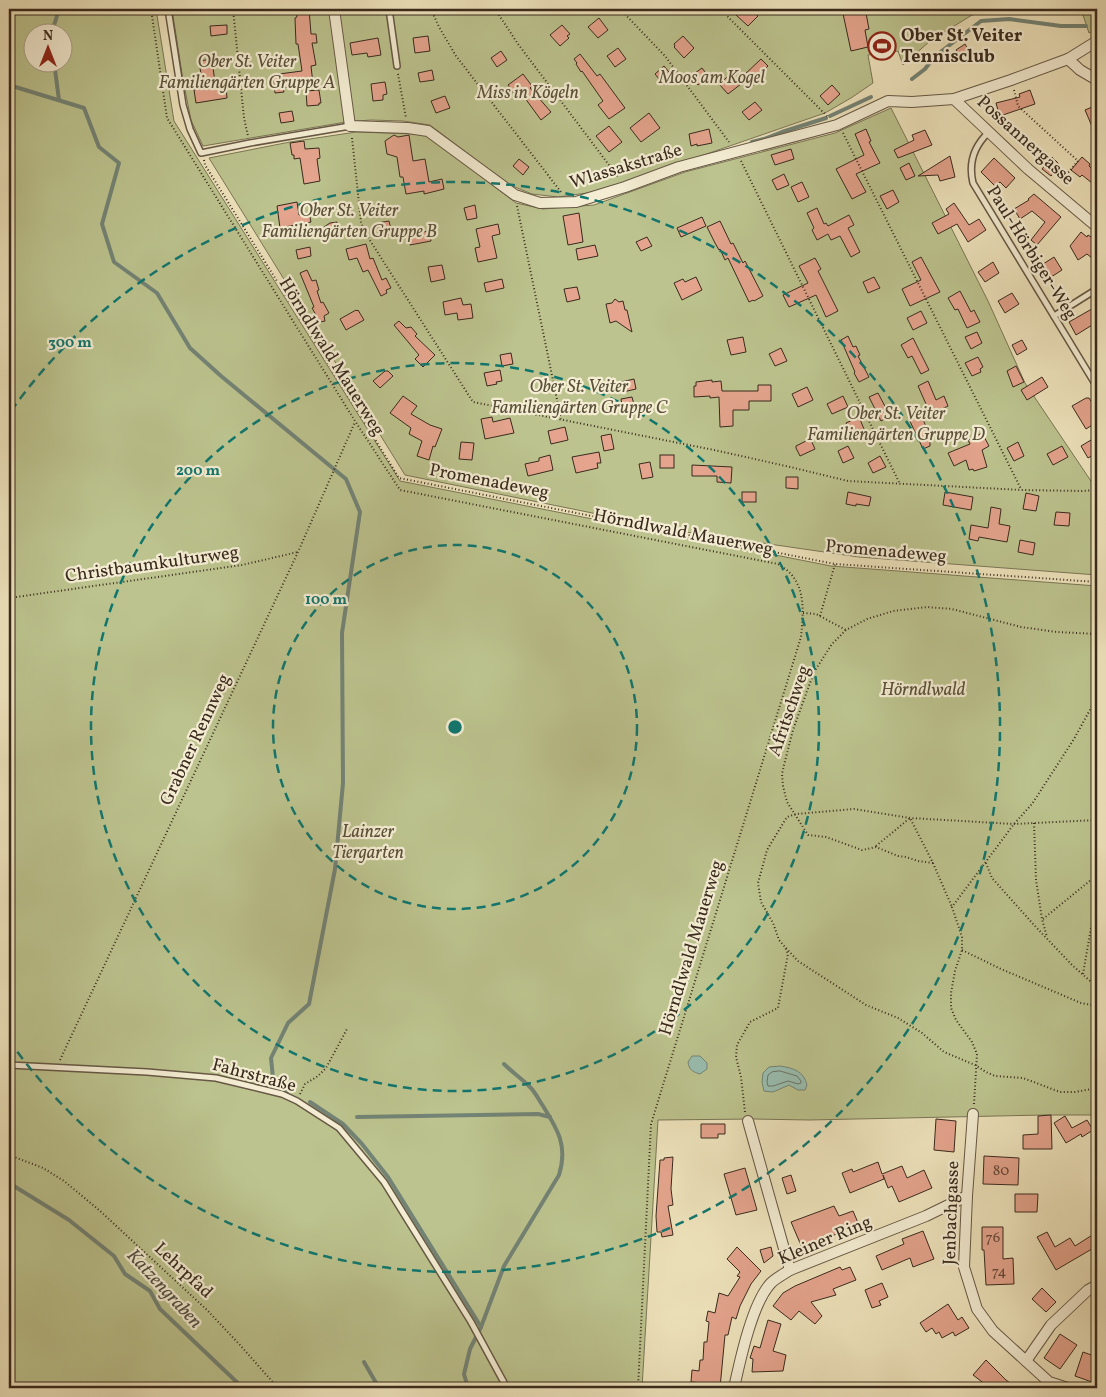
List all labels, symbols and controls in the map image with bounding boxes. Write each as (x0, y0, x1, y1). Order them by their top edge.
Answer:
north arrow (22, 22, 72, 72)
place label: Ober St. Veiter Tennisclub (901, 24, 1023, 70)
text: N (43, 27, 53, 46)
sports icon: Ober St. Veiter Tennisclub (867, 31, 897, 61)
park label: Ober St. Veiter Familiengärten Gruppe A (158, 50, 336, 96)
park label: Moos am Kogel (658, 66, 765, 91)
park label: Miss in Kögeln (476, 81, 579, 106)
street label: Possannergasse (971, 90, 1079, 192)
street label: Wlassakstraße (567, 138, 685, 196)
street label: Paul-Hörbiger-Weg (980, 181, 1082, 325)
park label: Ober St. Veiter Familiengärten Gruppe B (261, 199, 437, 245)
street label: Hörndlwald Mauerweg (272, 273, 390, 441)
text: 300 m (48, 333, 92, 354)
park label: Ober St. Veiter Familiengärten Gruppe C (491, 375, 668, 421)
park label: Ober St. Veiter Familiengärten Gruppe D (807, 402, 986, 448)
street label: Promenadeweg (427, 458, 551, 506)
text: 200 m (176, 461, 220, 482)
street label: Hörndlwald Mauerweg (591, 503, 775, 563)
street label: Promenadeweg (824, 534, 948, 570)
street label: Christbaumkulturweg (64, 540, 240, 590)
text: 100 m (305, 590, 348, 611)
street label: Afritschweg (763, 662, 817, 760)
street label: Grabner Rennweg (155, 670, 237, 810)
park label: Hörndlwald (881, 678, 966, 703)
centre of rings (446, 718, 464, 736)
park label: Lainzer Tiergarten (332, 820, 404, 866)
street label: Hörndlwald Mauerweg (653, 857, 731, 1039)
street label: Fahrstraße (209, 1053, 299, 1099)
street label: Jenbachgasse (938, 1160, 966, 1266)
house number: 80 (993, 1161, 1009, 1182)
street label: Kleiner Ring (774, 1210, 876, 1272)
house number: 76 (986, 1228, 1000, 1249)
street label: Lehrpfad (148, 1237, 218, 1305)
water label: Katzengraben (120, 1243, 208, 1335)
house number: 74 (992, 1262, 1006, 1283)

